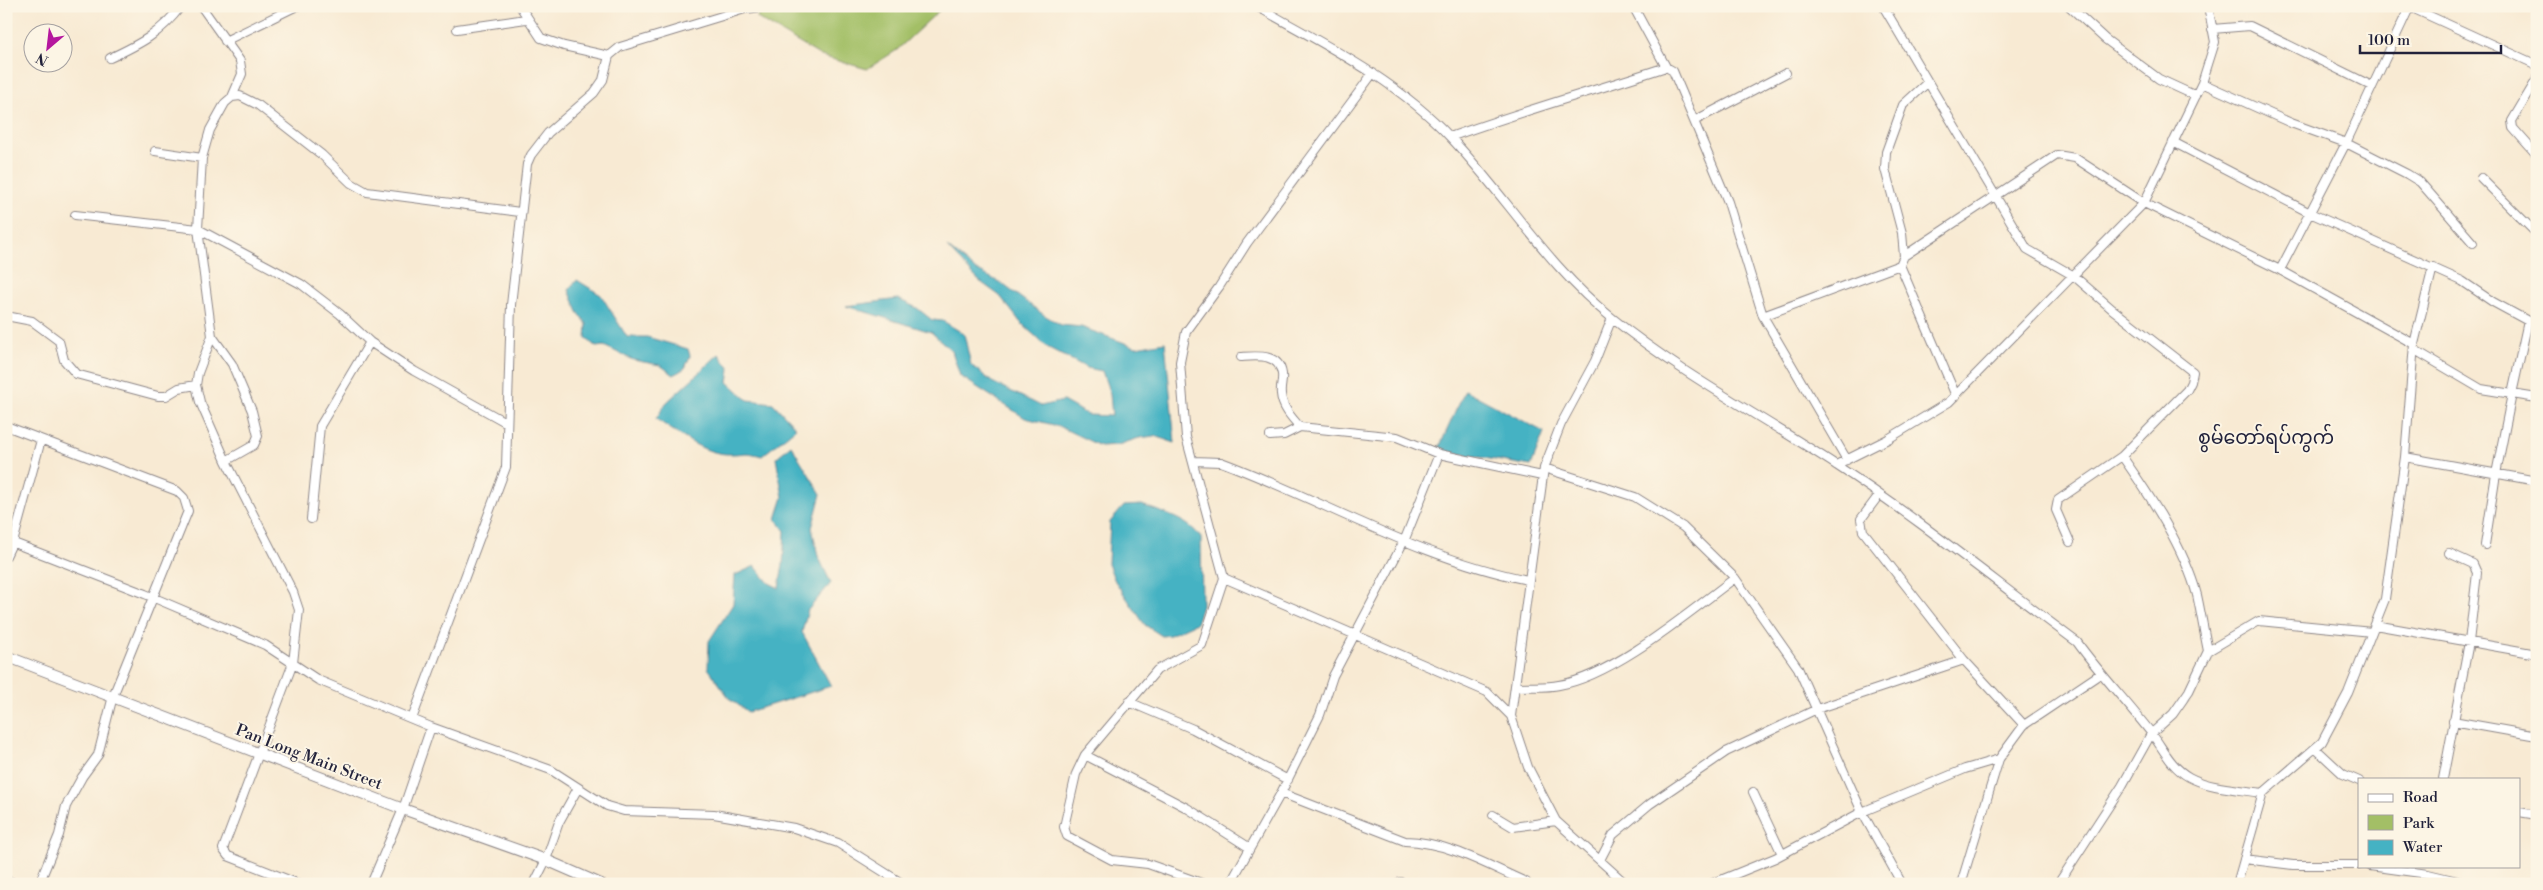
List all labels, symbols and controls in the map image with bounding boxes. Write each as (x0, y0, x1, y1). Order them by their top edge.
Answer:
north arrow (22, 22, 72, 72)
scale bar (2360, 22, 2502, 54)
text: 100 m (2368, 31, 2410, 50)
text: N (33, 48, 51, 69)
district label: စွမ်တော်ရပ်ကွက် (2198, 423, 2334, 453)
street label: Pan Long Main Street (233, 720, 386, 794)
legend (2358, 778, 2520, 868)
text: Road (2403, 788, 2438, 807)
text: Park (2403, 814, 2435, 833)
text: Water (2402, 838, 2443, 857)

